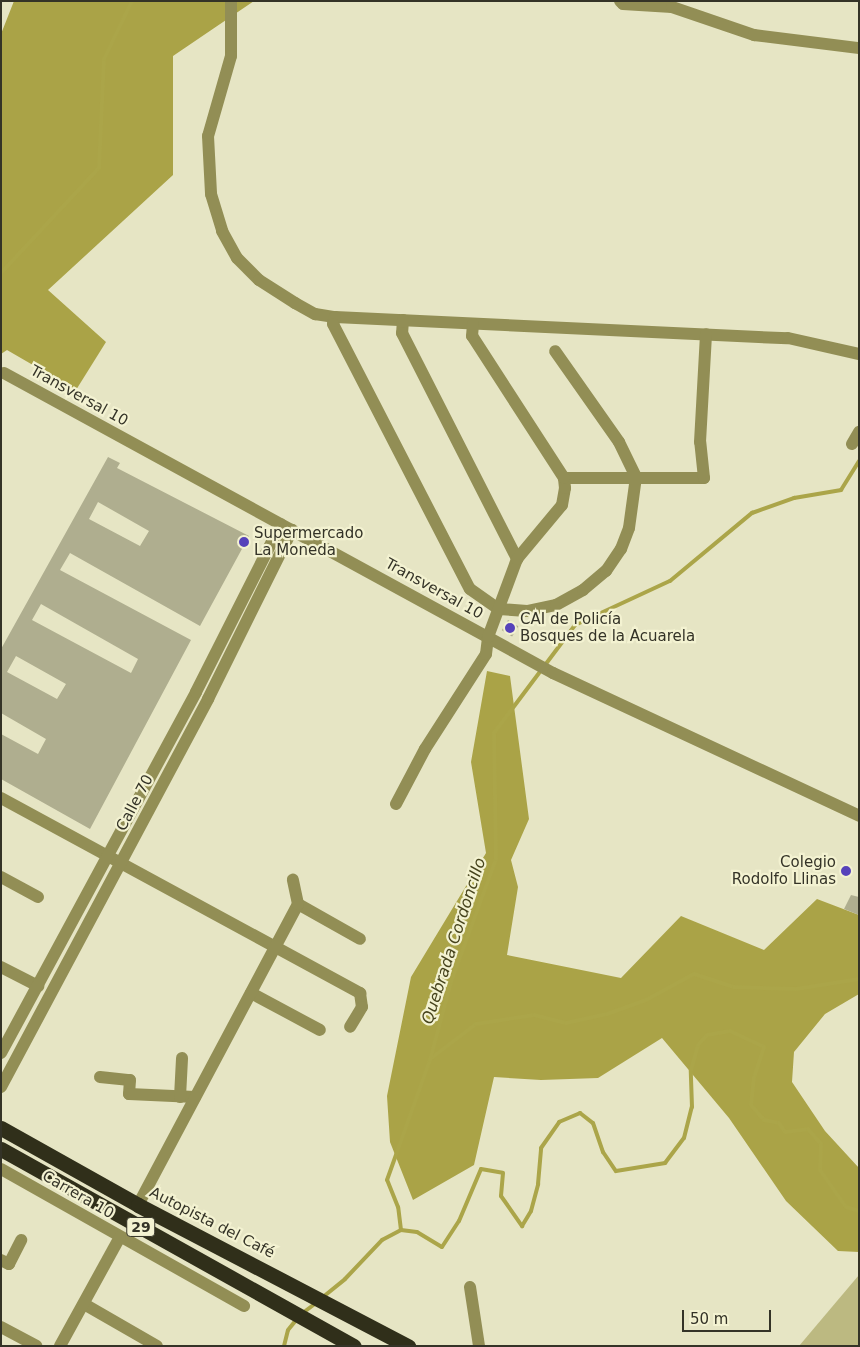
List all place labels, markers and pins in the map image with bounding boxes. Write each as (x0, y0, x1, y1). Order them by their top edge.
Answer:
place label: Supermercado La Moneda (254, 524, 363, 559)
marker: Supermercado La Moneda (238, 536, 250, 548)
place label: CAI de Policía Bosques de la Acuarela (520, 610, 695, 645)
marker: CAI de Policía Bosques de la Acuarela (504, 622, 516, 634)
place label: Colegio Rodolfo Llinas (732, 853, 836, 888)
marker: Colegio Rodolfo Llinas (840, 865, 852, 877)

